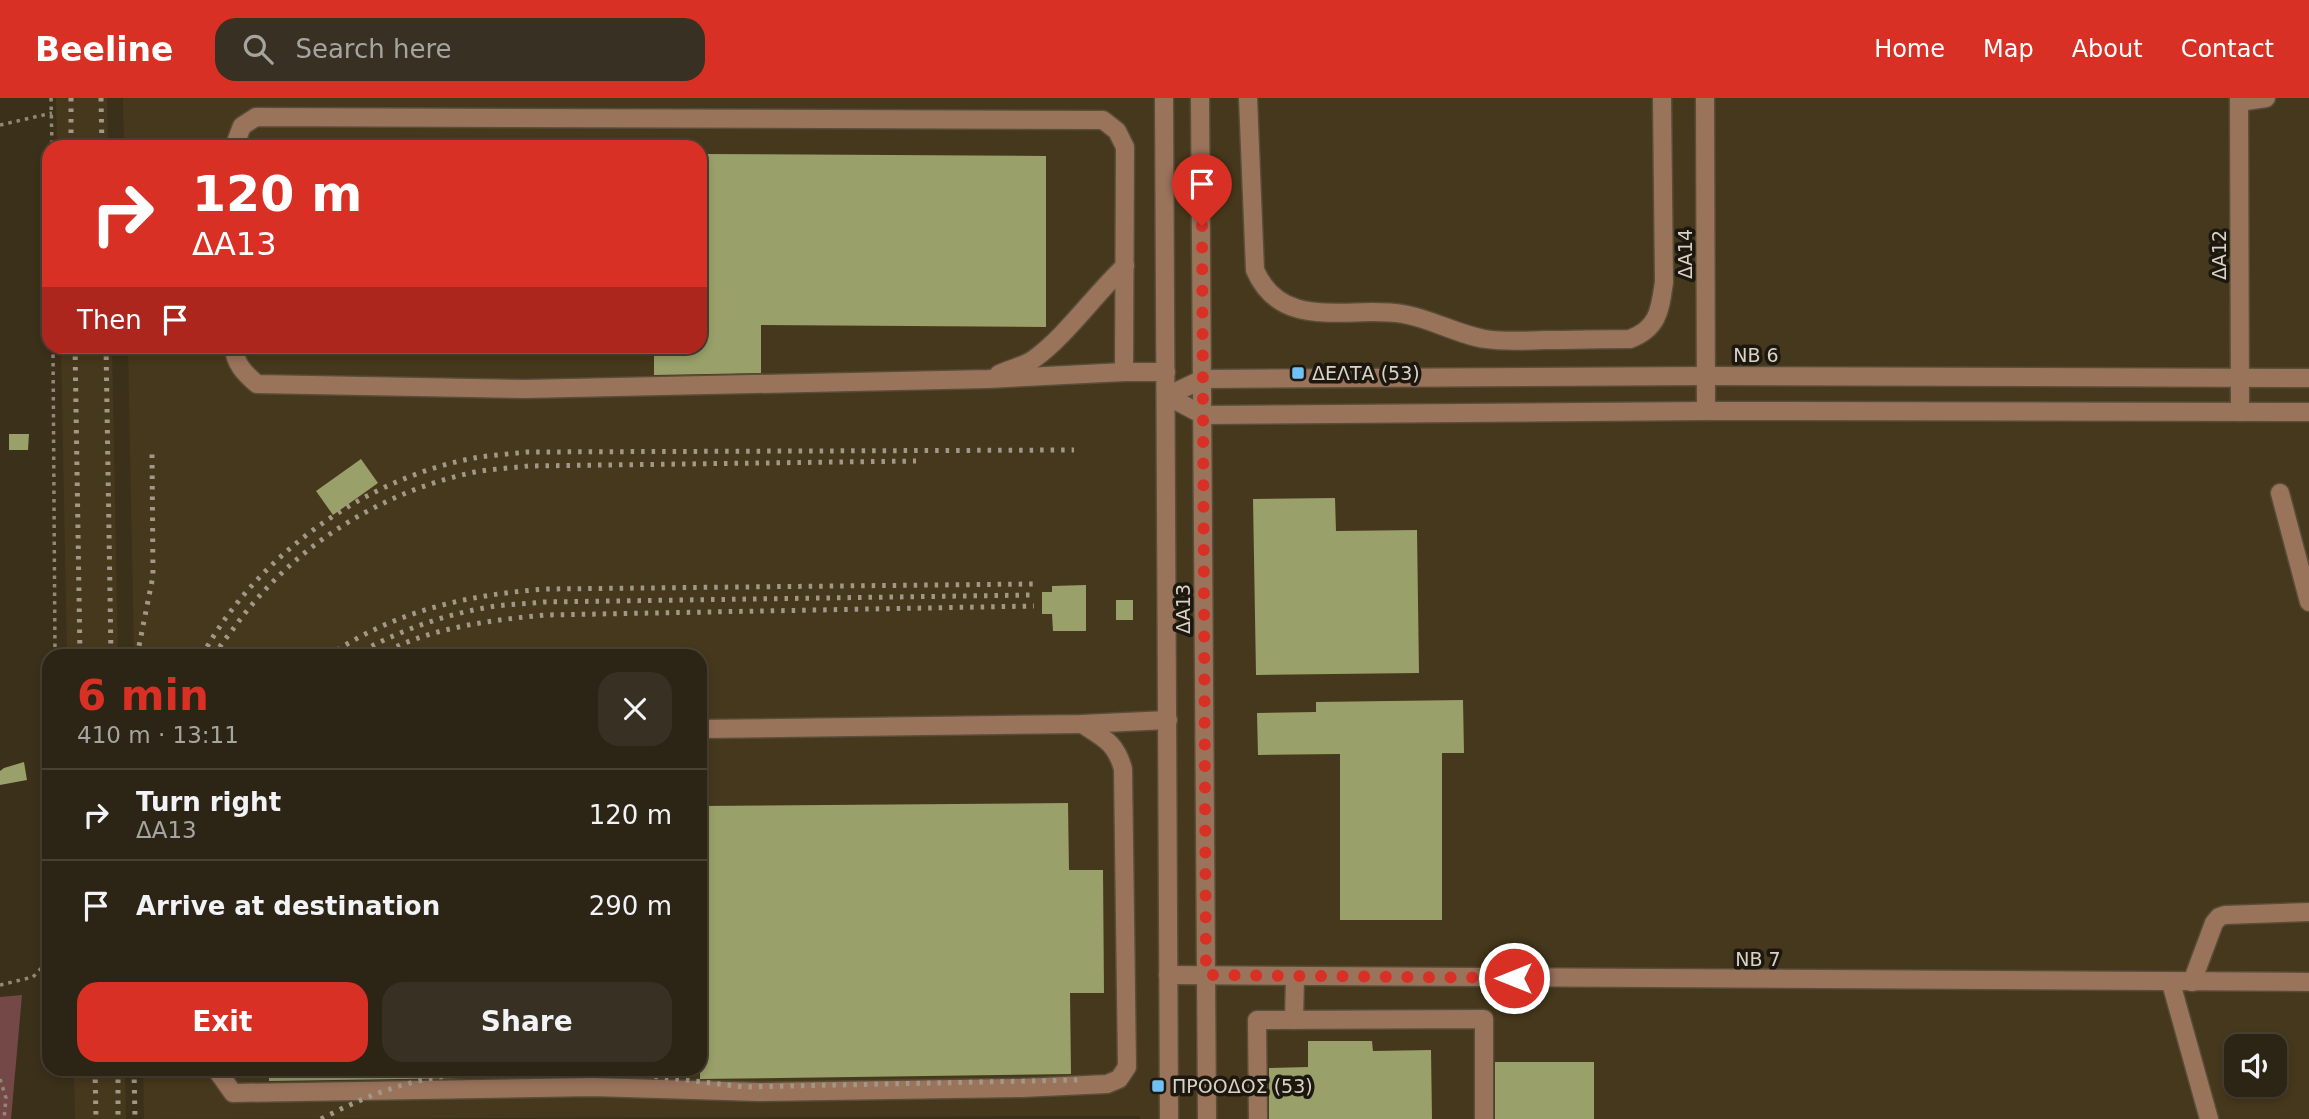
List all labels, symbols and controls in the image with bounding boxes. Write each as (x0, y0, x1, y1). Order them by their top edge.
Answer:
search box (215, 18, 705, 81)
text: Beeline (35, 30, 173, 69)
icon: search (239, 30, 277, 68)
text: Search here (295, 34, 452, 64)
text: Home (1874, 35, 1945, 63)
text: Map (1983, 35, 2034, 63)
text: About (2072, 35, 2143, 63)
text: Contact (2181, 35, 2274, 63)
pin (1172, 154, 1232, 226)
icon: arrive (1183, 165, 1221, 203)
text: 120 m (192, 166, 362, 223)
icon: right (77, 168, 168, 259)
text: ΔΑ13 (192, 225, 277, 263)
street label: ΔΑ14 (1674, 229, 1696, 279)
street label: ΔΑ12 (2208, 230, 2230, 280)
icon: arrive (156, 301, 194, 339)
text: Then (77, 305, 142, 335)
street label: ΝΒ 6 (1733, 344, 1779, 366)
place label: ΔΕΛΤΑ (53) (1312, 362, 1420, 384)
marker: ΔΕΛΤΑ (53) (1290, 365, 1306, 381)
street label: ΔΑ13 (1172, 584, 1194, 634)
text: 6 min (77, 671, 209, 720)
button: close (598, 672, 672, 746)
text: 410 m · 13:11 (77, 722, 239, 748)
text: Turn right (136, 787, 281, 817)
icon: right (77, 796, 115, 834)
text: 120 m (589, 800, 672, 830)
text: ΔΑ13 (136, 817, 197, 843)
icon: arrive (77, 887, 115, 925)
text: Arrive at destination (136, 891, 440, 921)
text: 290 m (589, 891, 672, 921)
position arrow (1477, 941, 1551, 1015)
street label: ΝΒ 7 (1735, 948, 1781, 970)
button: Exit (77, 982, 368, 1062)
button: Share (382, 982, 672, 1062)
map controls (2224, 1034, 2287, 1097)
button: sound (2224, 1034, 2287, 1097)
place label: ΠΡΟΟΔΟΣ (53) (1172, 1075, 1313, 1097)
marker: ΠΡΟΟΔΟΣ (53) (1150, 1078, 1166, 1094)

